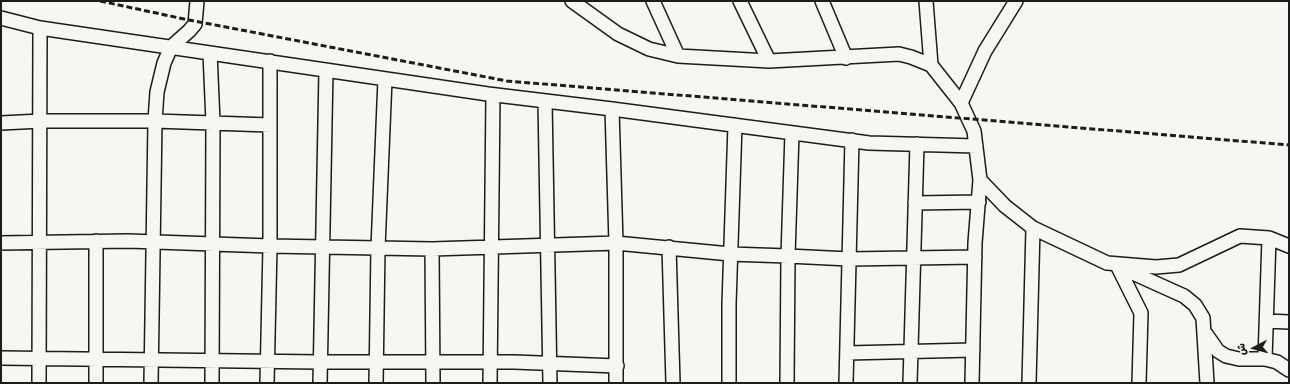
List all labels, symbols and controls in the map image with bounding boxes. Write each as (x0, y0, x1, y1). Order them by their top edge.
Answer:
north arrow (1234, 328, 1274, 368)
text: ش (1234, 343, 1249, 356)

